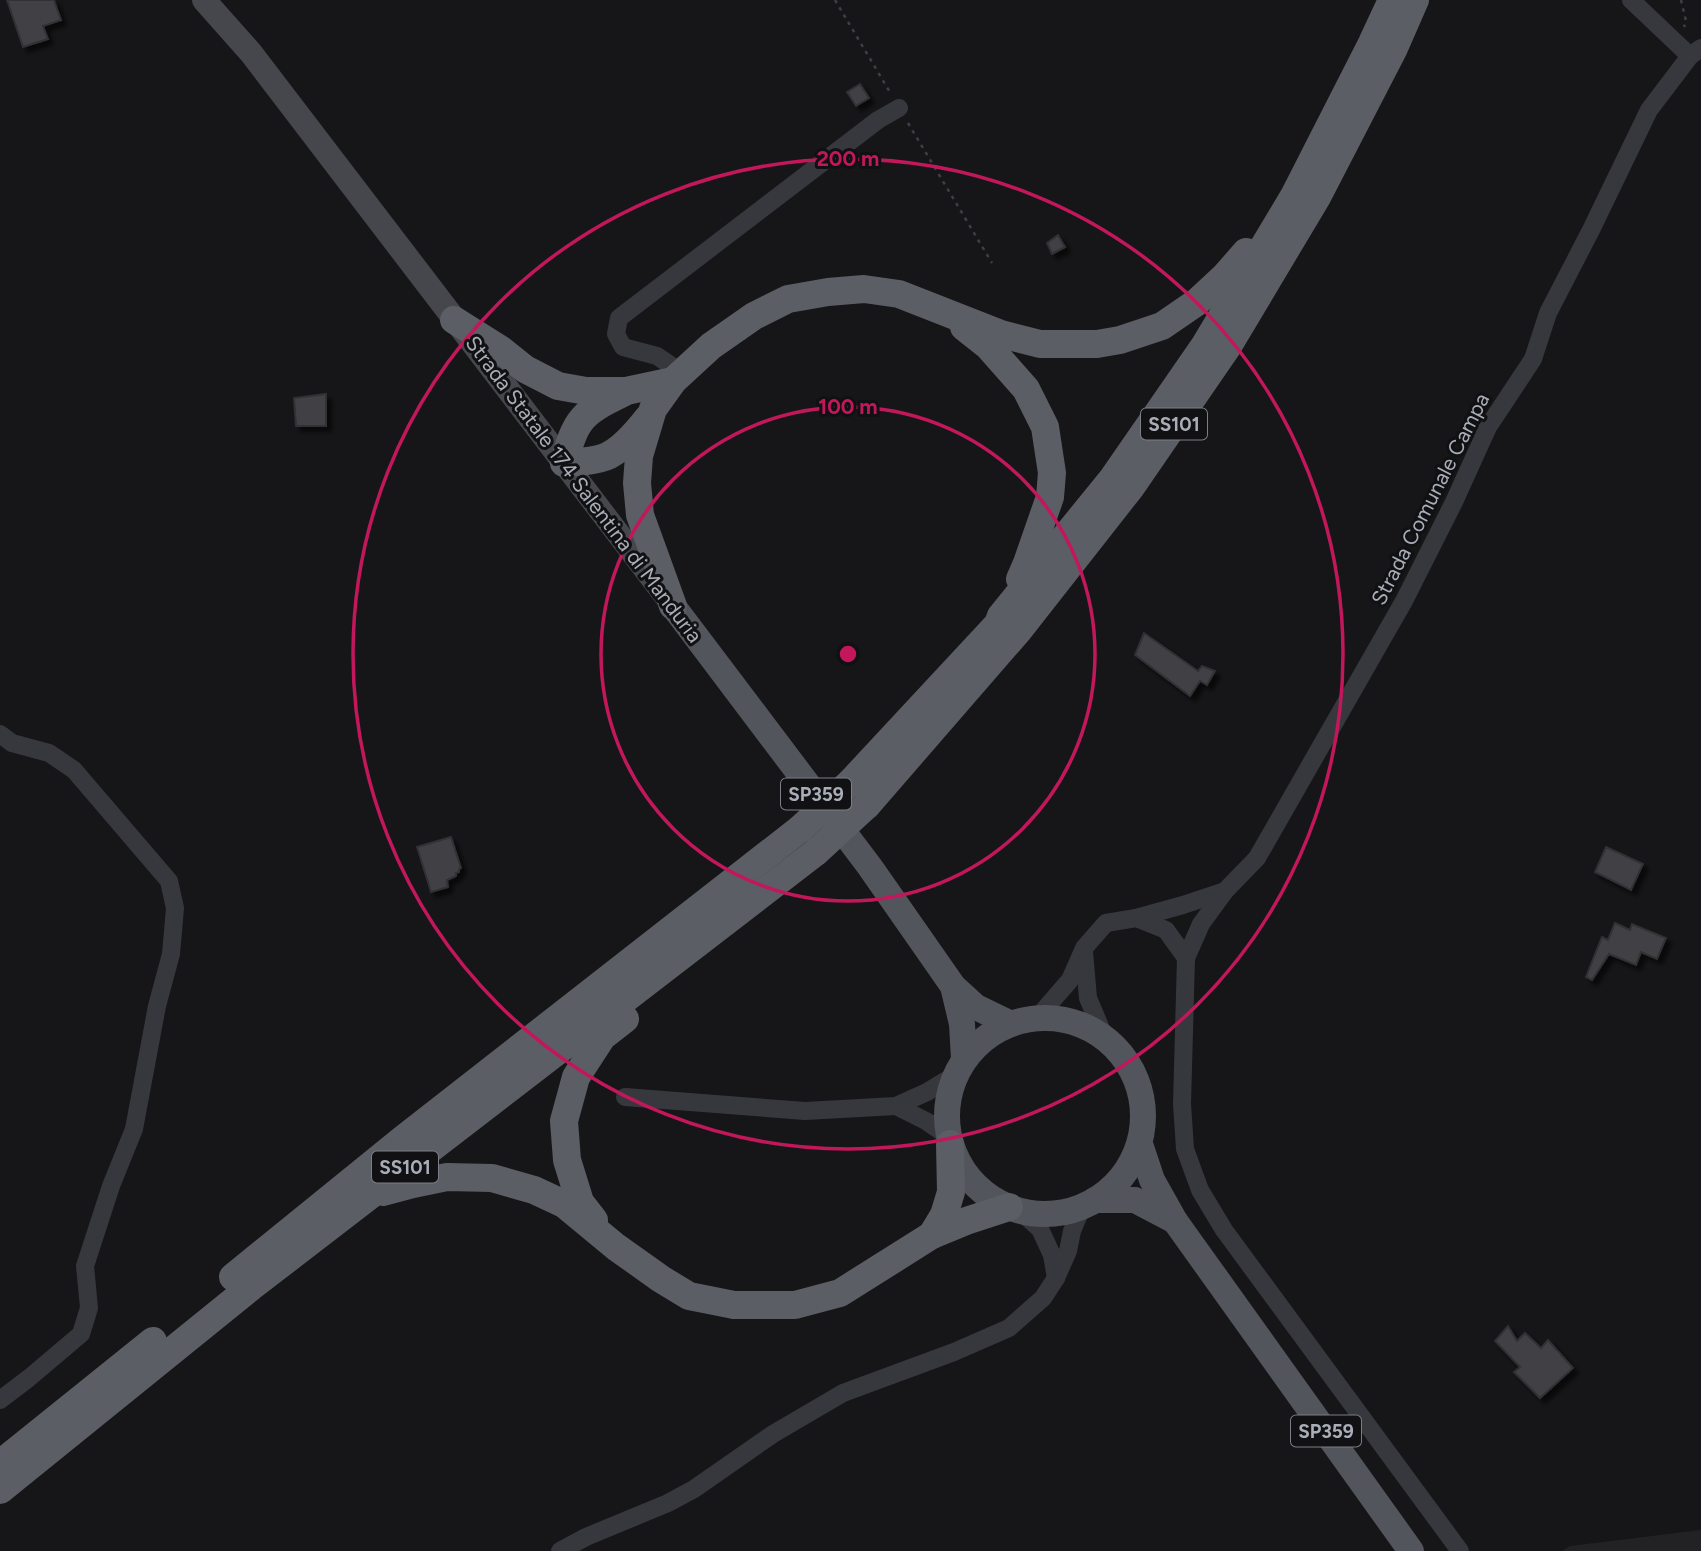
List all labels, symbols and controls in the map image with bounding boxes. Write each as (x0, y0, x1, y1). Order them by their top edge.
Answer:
text: 200 m (817, 146, 879, 171)
street label: Strada Statale 174 Salentina di Manduria (460, 331, 708, 647)
street label: Strada Comunale Campa (1366, 389, 1494, 609)
text: 100 m (818, 394, 878, 419)
road number: SS101 (1141, 408, 1207, 440)
centre of rings (836, 642, 860, 666)
road number: SP359 (781, 778, 851, 810)
road number: SS101 (372, 1152, 438, 1182)
road number: SP359 (1291, 1415, 1361, 1446)

